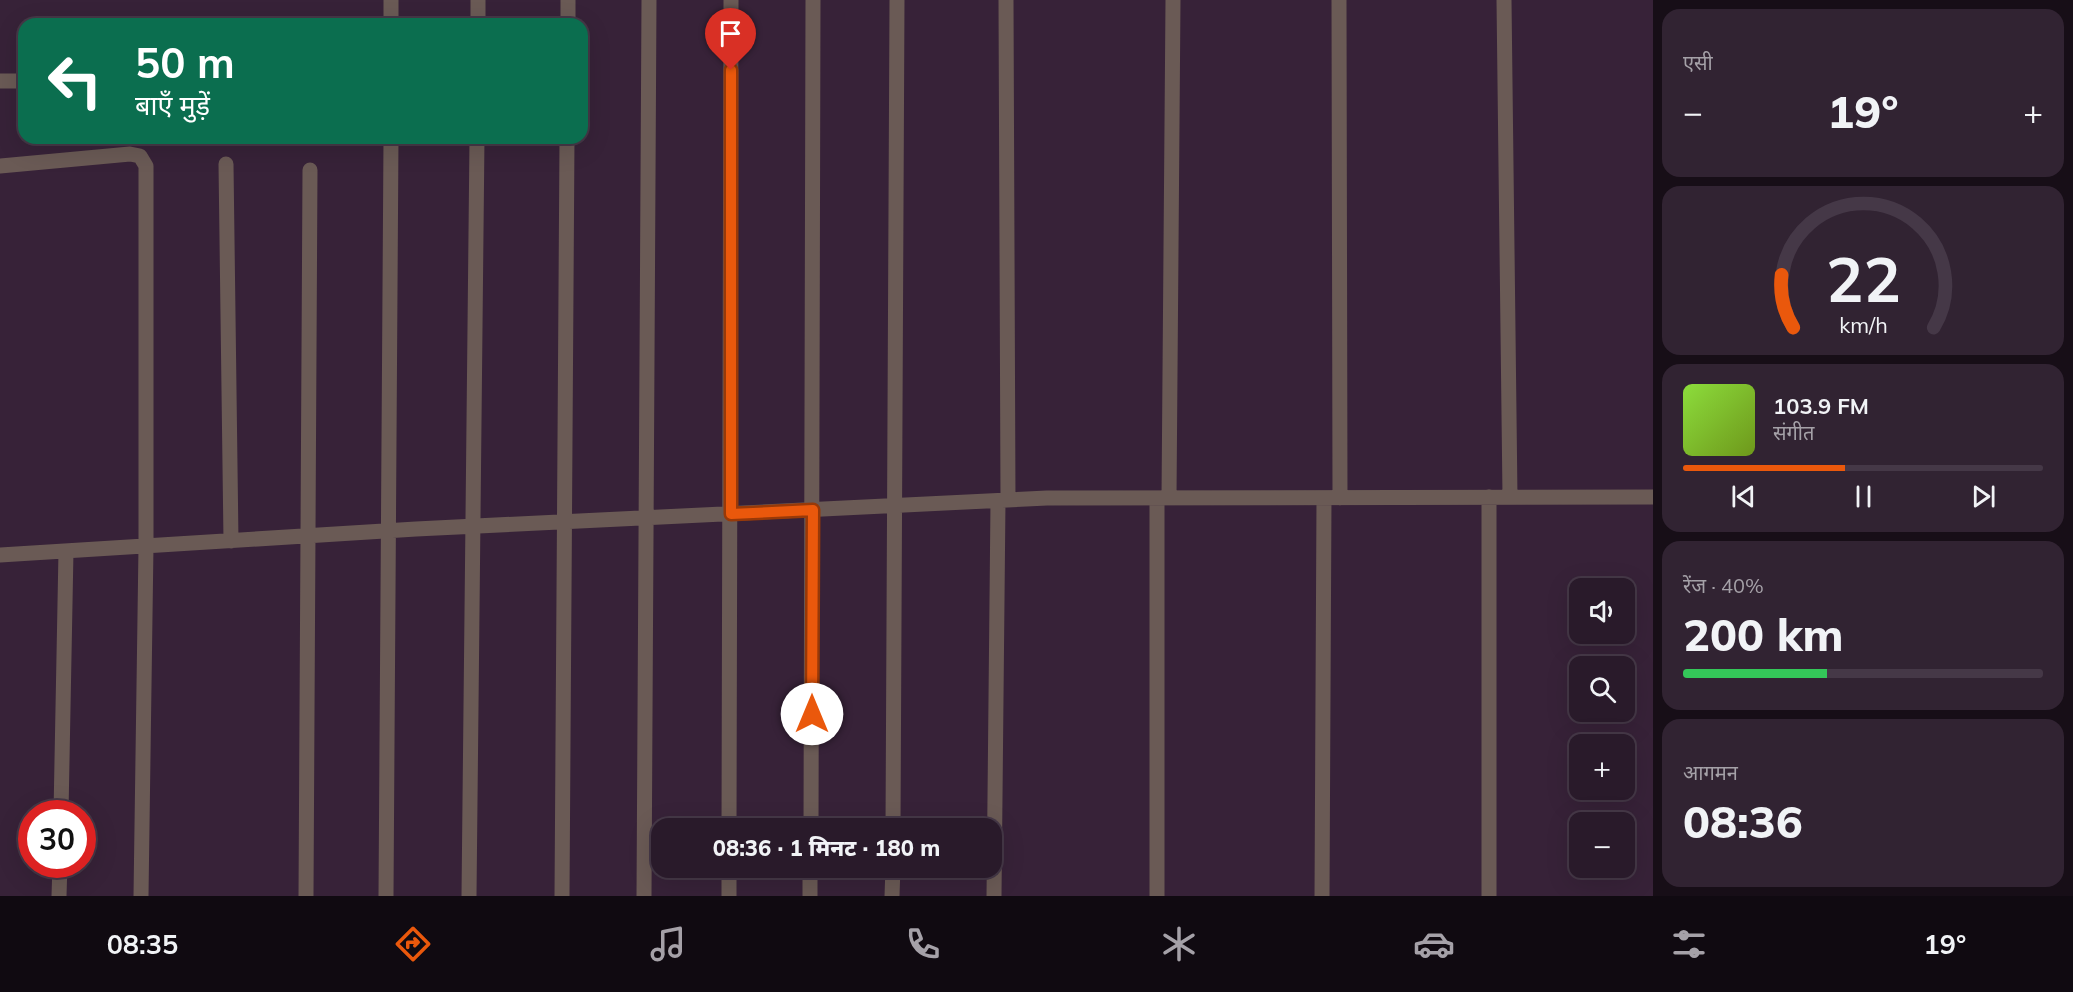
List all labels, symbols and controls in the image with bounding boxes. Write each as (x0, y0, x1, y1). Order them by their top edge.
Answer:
pin (705, 8, 756, 70)
icon: arrive (714, 17, 747, 50)
text: 50 m (135, 36, 235, 89)
icon: left (36, 42, 114, 120)
text: एसी (1683, 50, 1713, 75)
text: 19° (1827, 83, 1899, 139)
text: बाएँ मुड़ें (135, 88, 210, 122)
text: − (1683, 91, 1703, 132)
text: + (2023, 91, 2043, 132)
text: 22 (1826, 239, 1900, 318)
text: km/h (1839, 311, 1887, 338)
text: 103.9 FM (1773, 392, 1869, 420)
text: संगीत (1773, 420, 1814, 445)
icon: previous (1727, 480, 1760, 513)
icon: pause (1847, 480, 1880, 513)
icon: next (1967, 480, 2000, 513)
text: रेंज · 40% (1683, 573, 1764, 598)
map controls (1569, 578, 1635, 878)
button: sound (1569, 578, 1635, 644)
text: 200 km (1683, 606, 1844, 662)
button: search (1569, 656, 1635, 722)
position arrow (780, 682, 844, 746)
button: + (1569, 734, 1635, 800)
text: आगमन (1683, 760, 1738, 785)
text: 08:36 (1683, 793, 1803, 849)
speed limit sign: 30 (18, 800, 96, 878)
button: − (1569, 812, 1635, 878)
text: 08:36 · 1 मिनट · 180 m (713, 834, 940, 862)
icon: directions (392, 923, 434, 965)
icon: music (647, 923, 689, 965)
icon: phone (902, 923, 944, 965)
icon: climate (1158, 923, 1200, 965)
icon: car (1413, 923, 1455, 965)
icon: filters (1668, 923, 1710, 965)
text: 08:35 (107, 927, 178, 961)
text: 19° (1924, 927, 1966, 961)

